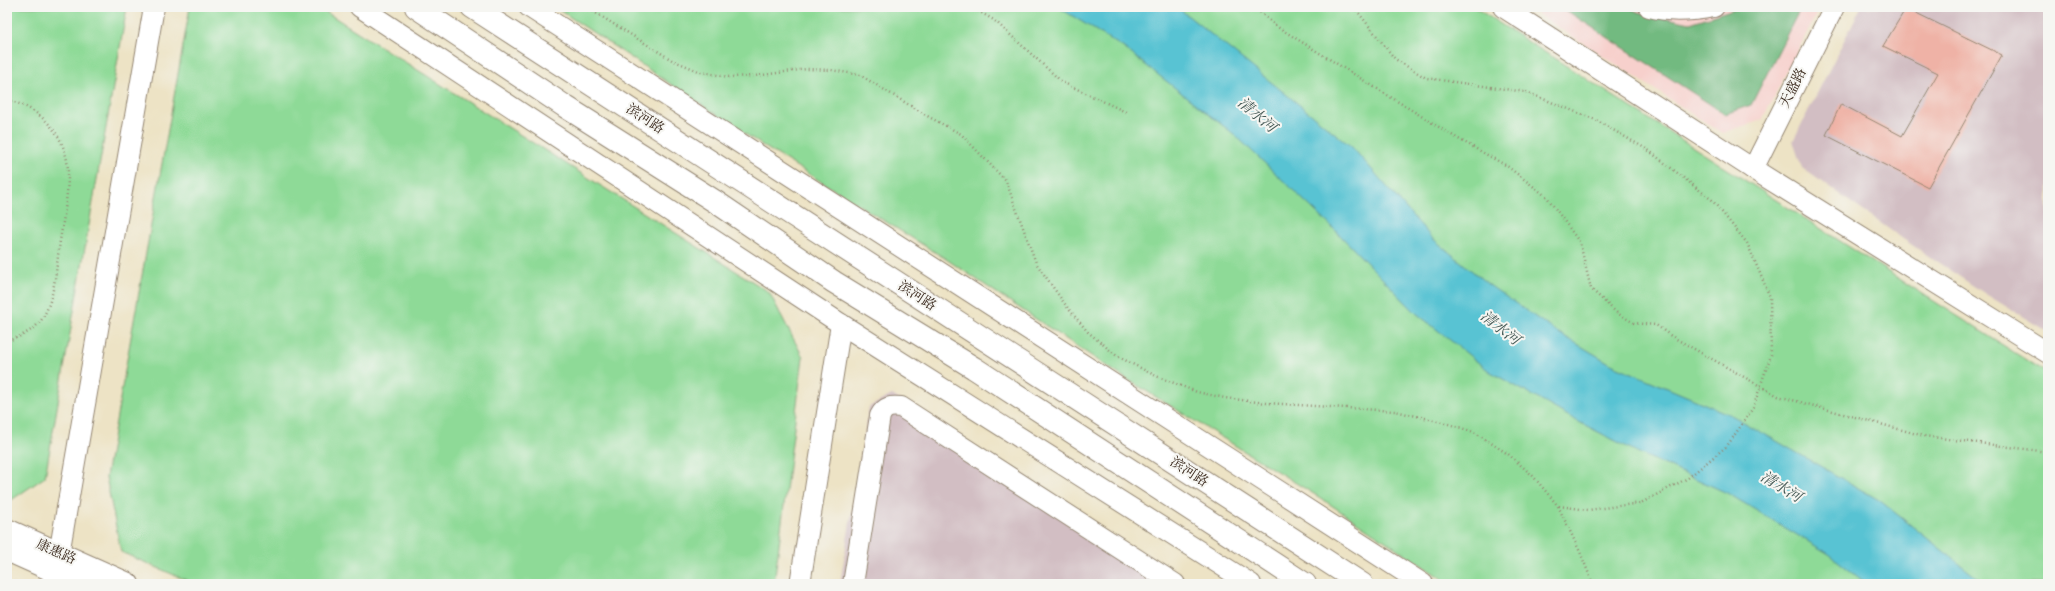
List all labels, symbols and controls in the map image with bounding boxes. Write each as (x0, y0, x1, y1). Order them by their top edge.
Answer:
street label: 天盛路 (1775, 65, 1811, 111)
water label: 清水河 (1234, 93, 1283, 139)
street label: 滨河路 (622, 100, 668, 138)
street label: 滨河路 (894, 277, 940, 315)
water label: 清水河 (1476, 307, 1526, 351)
street label: 滨河路 (1166, 453, 1212, 491)
water label: 清水河 (1757, 467, 1808, 508)
street label: 康惠路 (33, 535, 79, 569)

